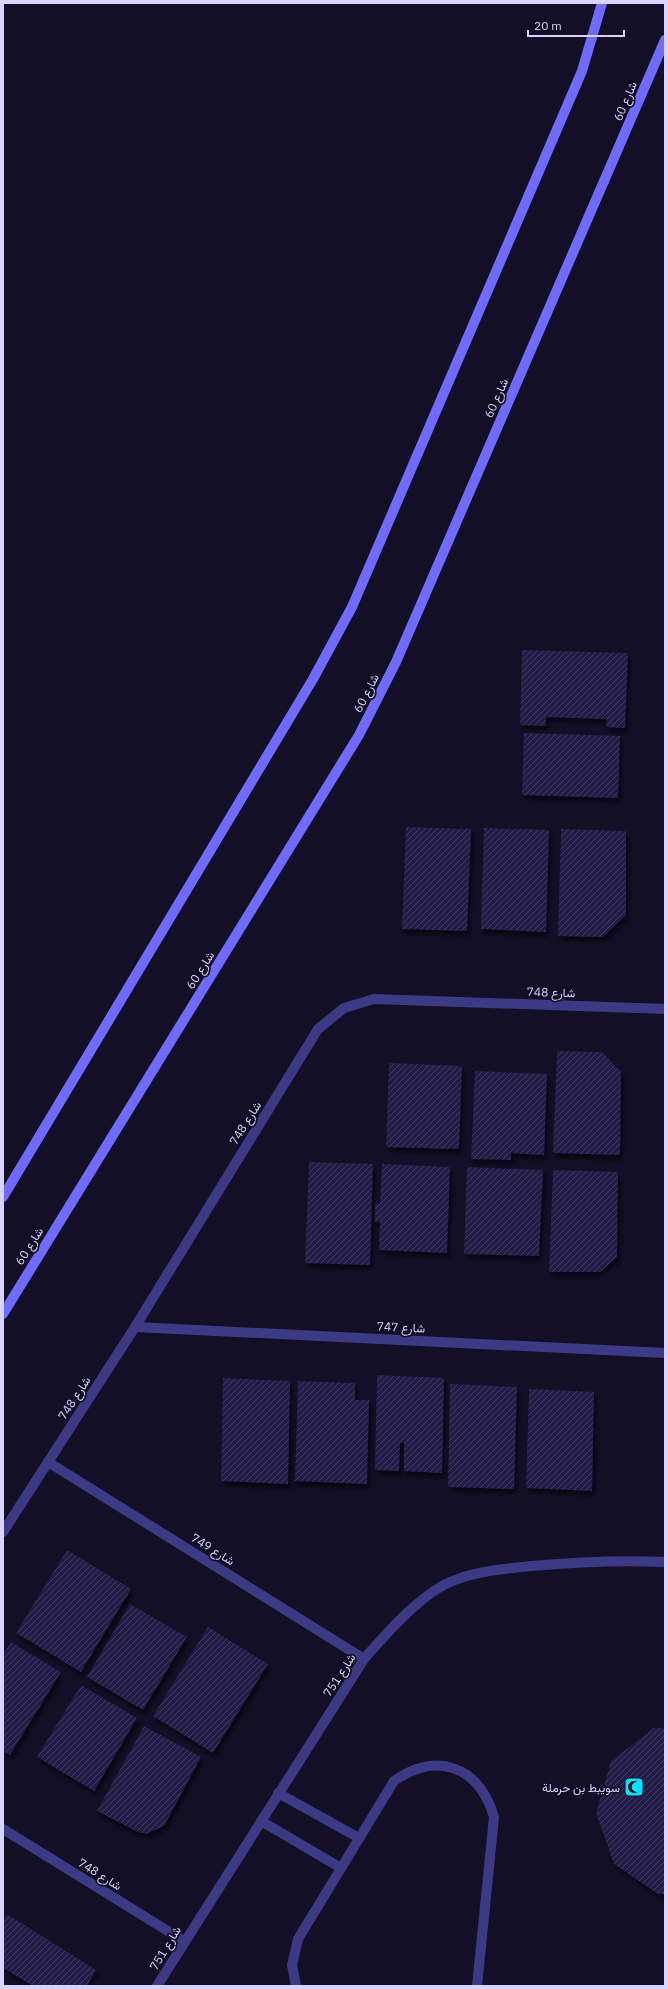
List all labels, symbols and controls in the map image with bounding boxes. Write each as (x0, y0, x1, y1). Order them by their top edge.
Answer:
scale bar (528, 12, 624, 38)
text: 20 m (534, 18, 562, 33)
street label: شارع 60 (610, 79, 642, 124)
street label: شارع 60 (481, 376, 513, 421)
street label: شارع 60 (350, 671, 384, 716)
street label: شارع 60 (183, 948, 219, 993)
street label: شارع 748 (526, 984, 576, 1002)
street label: شارع 748 (226, 1098, 266, 1149)
street label: شارع 60 (12, 1224, 48, 1269)
street label: شارع 747 (376, 1318, 426, 1338)
street label: شارع 748 (54, 1374, 95, 1424)
street label: شارع 749 (187, 1530, 238, 1570)
street label: شارع 751 (319, 1651, 360, 1701)
mosque icon: سويبط بن حرملة (623, 1776, 645, 1798)
place label: سويبط بن حرملة (542, 1780, 620, 1796)
street label: شارع 748 (74, 1855, 125, 1895)
street label: شارع 751 (146, 1923, 186, 1974)

